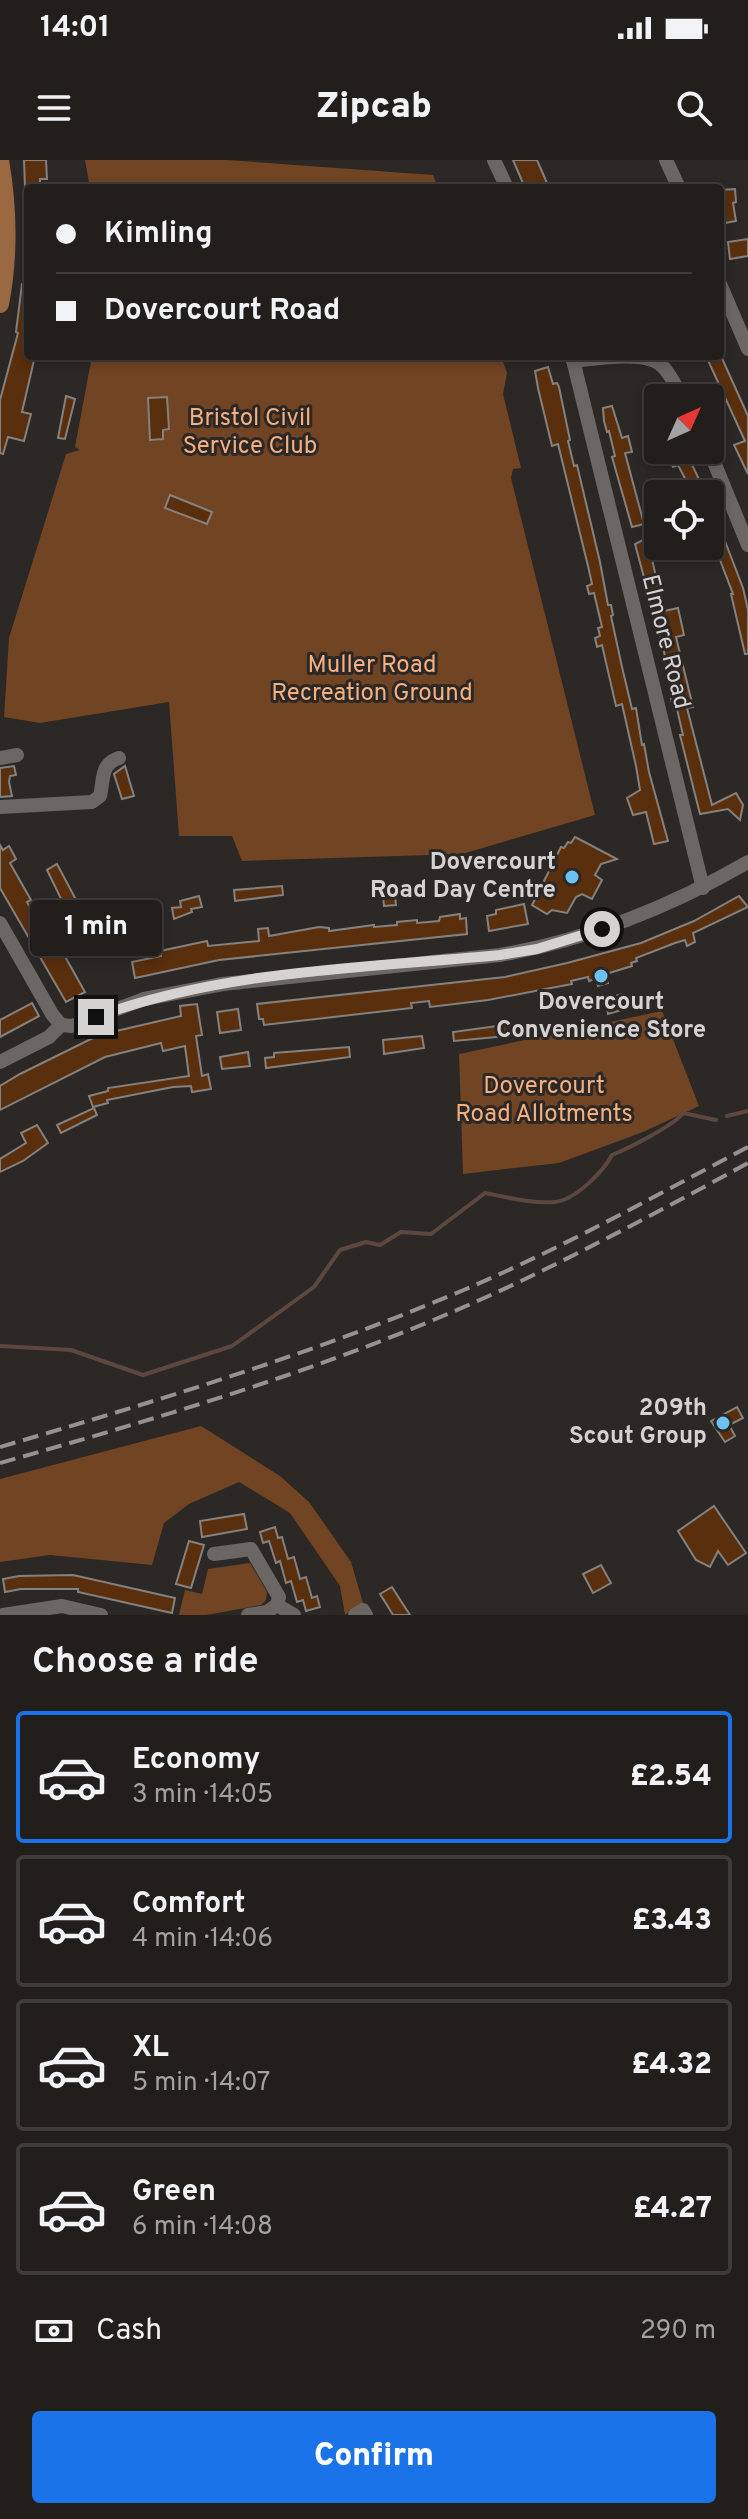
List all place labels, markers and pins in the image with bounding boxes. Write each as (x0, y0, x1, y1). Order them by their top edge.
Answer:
place label: Dovercourt Road Day Centre (370, 848, 556, 906)
marker: Dovercourt Road Day Centre (563, 868, 581, 886)
marker: Dovercourt Convenience Store (592, 967, 610, 985)
place label: Dovercourt Convenience Store (496, 988, 706, 1046)
place label: 209th Scout Group (569, 1394, 707, 1452)
marker: 209th Scout Group (714, 1414, 732, 1432)

